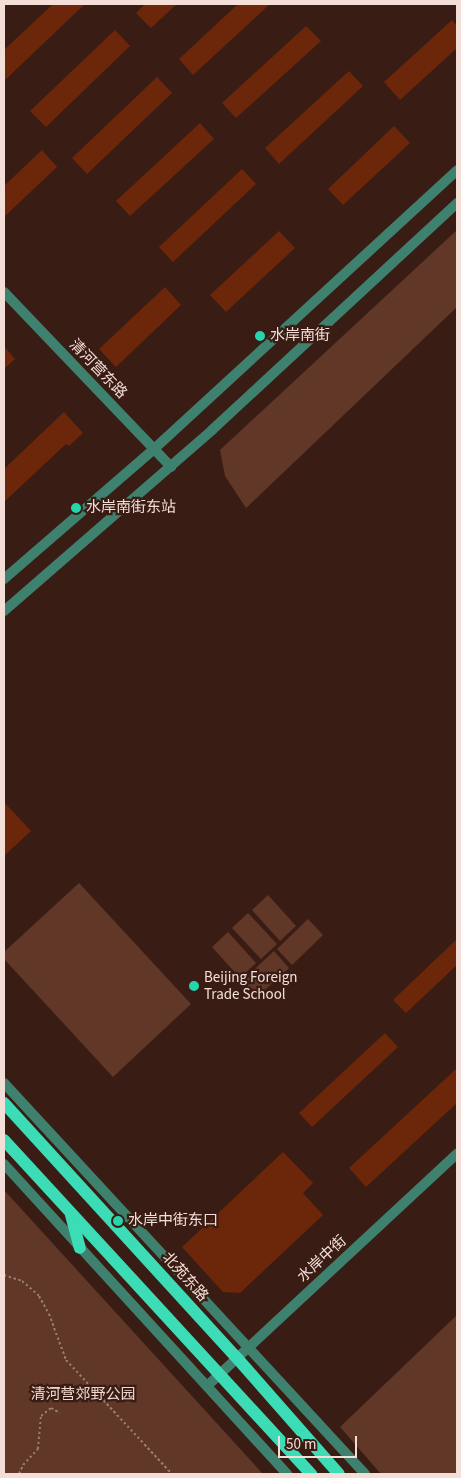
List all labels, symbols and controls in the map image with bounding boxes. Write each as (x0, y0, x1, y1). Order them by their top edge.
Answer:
place label: 水岸南街 (270, 327, 330, 345)
marker: 水岸南街 (254, 330, 266, 342)
street label: 清河营东路 (65, 336, 131, 402)
place label: 水岸南街东站 (86, 499, 176, 517)
marker: 水岸南街东站 (70, 502, 82, 514)
place label: Beijing Foreign Trade School (204, 968, 297, 1003)
marker: Beijing Foreign Trade School (188, 980, 200, 992)
place label: 水岸中街东口 (128, 1212, 218, 1230)
marker: 水岸中街东口 (112, 1215, 124, 1227)
street label: 水岸中街 (294, 1232, 350, 1286)
street label: 北苑东路 (158, 1249, 212, 1305)
park label: 清河营郊野公园 (31, 1386, 135, 1404)
scale bar (281, 1426, 360, 1458)
text: 50 m (286, 1434, 316, 1455)

